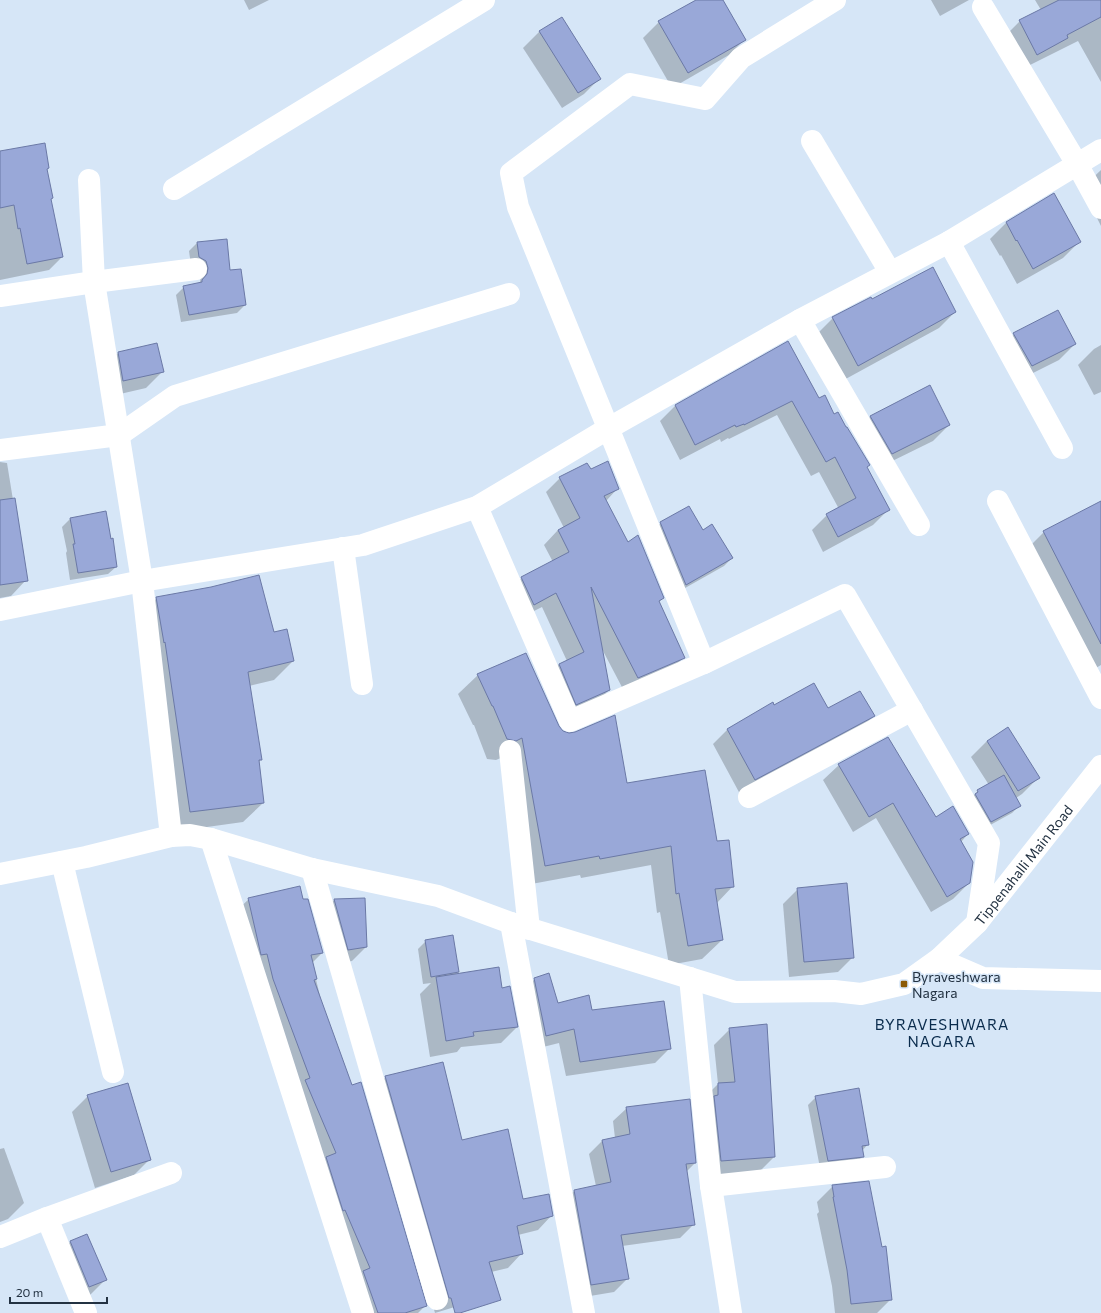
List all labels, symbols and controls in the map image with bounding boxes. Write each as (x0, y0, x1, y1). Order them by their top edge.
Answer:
street label: Tippenahalli Main Road (970, 801, 1076, 928)
place label: Byraveshwara Nagara (912, 968, 1001, 1001)
marker: Byraveshwara Nagara (899, 979, 909, 989)
district label: BYRAVESHWARA NAGARA (875, 1015, 1009, 1050)
scale bar (10, 1279, 107, 1305)
text: 20 m (16, 1285, 43, 1299)

